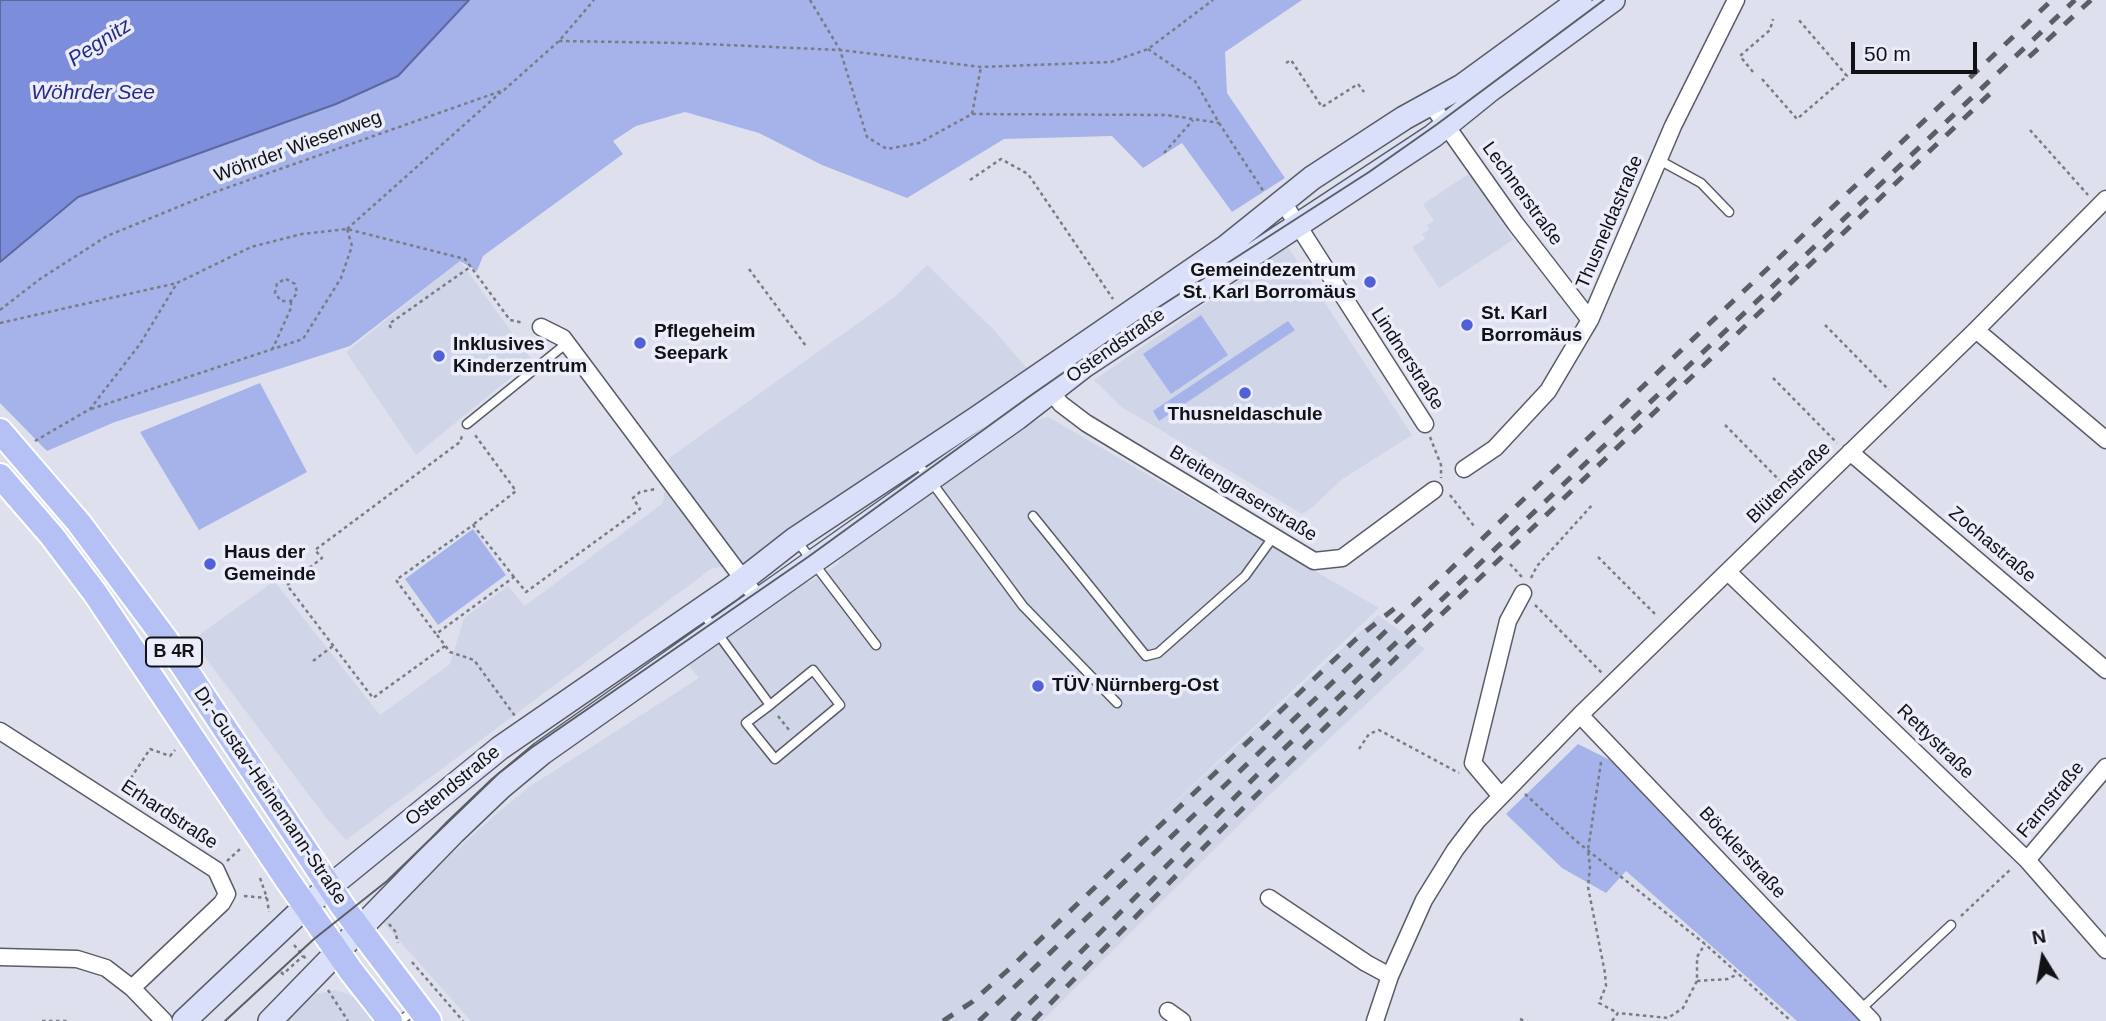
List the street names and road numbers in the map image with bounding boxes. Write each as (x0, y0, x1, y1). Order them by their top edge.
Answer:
street label: Wöhrder Wiesenweg (211, 106, 385, 188)
street label: Lechnerstraße (1477, 138, 1567, 250)
street label: Thusneldastraße (1572, 152, 1648, 292)
street label: Ostendstraße (1062, 304, 1170, 388)
street label: Lindnerstraße (1366, 304, 1448, 414)
street label: Blütenstraße (1742, 437, 1836, 529)
street label: Breitengraserstraße (1165, 441, 1321, 547)
street label: Zochastraße (1944, 502, 2040, 588)
road number: B 4R (146, 638, 202, 666)
street label: Dr.-Gustav-Heinemann-Straße (189, 683, 351, 909)
street label: Rettystraße (1892, 700, 1978, 784)
street label: Ostendstraße (401, 741, 505, 831)
street label: Farnstraße (2012, 757, 2090, 843)
street label: Erhardstraße (116, 775, 222, 855)
street label: Böcklerstraße (1694, 802, 1790, 904)

